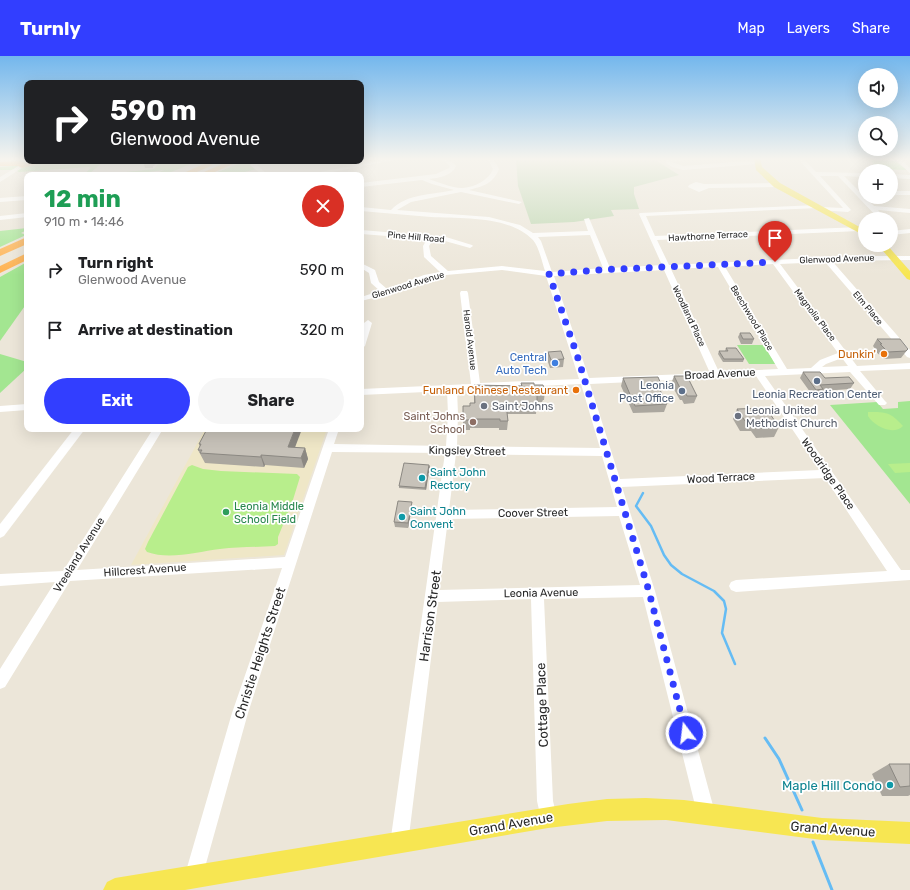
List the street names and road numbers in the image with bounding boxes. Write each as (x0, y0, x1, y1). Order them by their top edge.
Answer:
street label: Hawthorne Terrace (668, 229, 748, 243)
street label: Pine Hill Road (387, 230, 445, 244)
street label: Glenwood Avenue (799, 253, 875, 265)
street label: Glenwood Avenue (371, 269, 445, 301)
street label: Woodland Place (671, 284, 707, 348)
street label: Beechwood Place (729, 284, 775, 352)
street label: Magnolia Place (792, 287, 838, 343)
street label: Elm Place (851, 289, 885, 327)
street label: Harold Avenue (461, 309, 479, 371)
street label: Broad Avenue (684, 366, 756, 382)
street label: Woodridge Place (798, 436, 858, 512)
street label: Kingsley Street (428, 444, 506, 458)
street label: Wood Terrace (687, 470, 755, 486)
street label: Coover Street (498, 506, 569, 520)
street label: Vreeland Avenue (51, 515, 107, 595)
street label: Hillcrest Avenue (103, 561, 187, 579)
street label: Harrison Street (416, 569, 444, 663)
street label: Christie Heights Street (232, 585, 289, 721)
street label: Leonia Avenue (503, 586, 579, 600)
street label: Cottage Place (533, 662, 552, 748)
street label: Grand Avenue (468, 809, 554, 839)
street label: Grand Avenue (790, 819, 876, 839)

